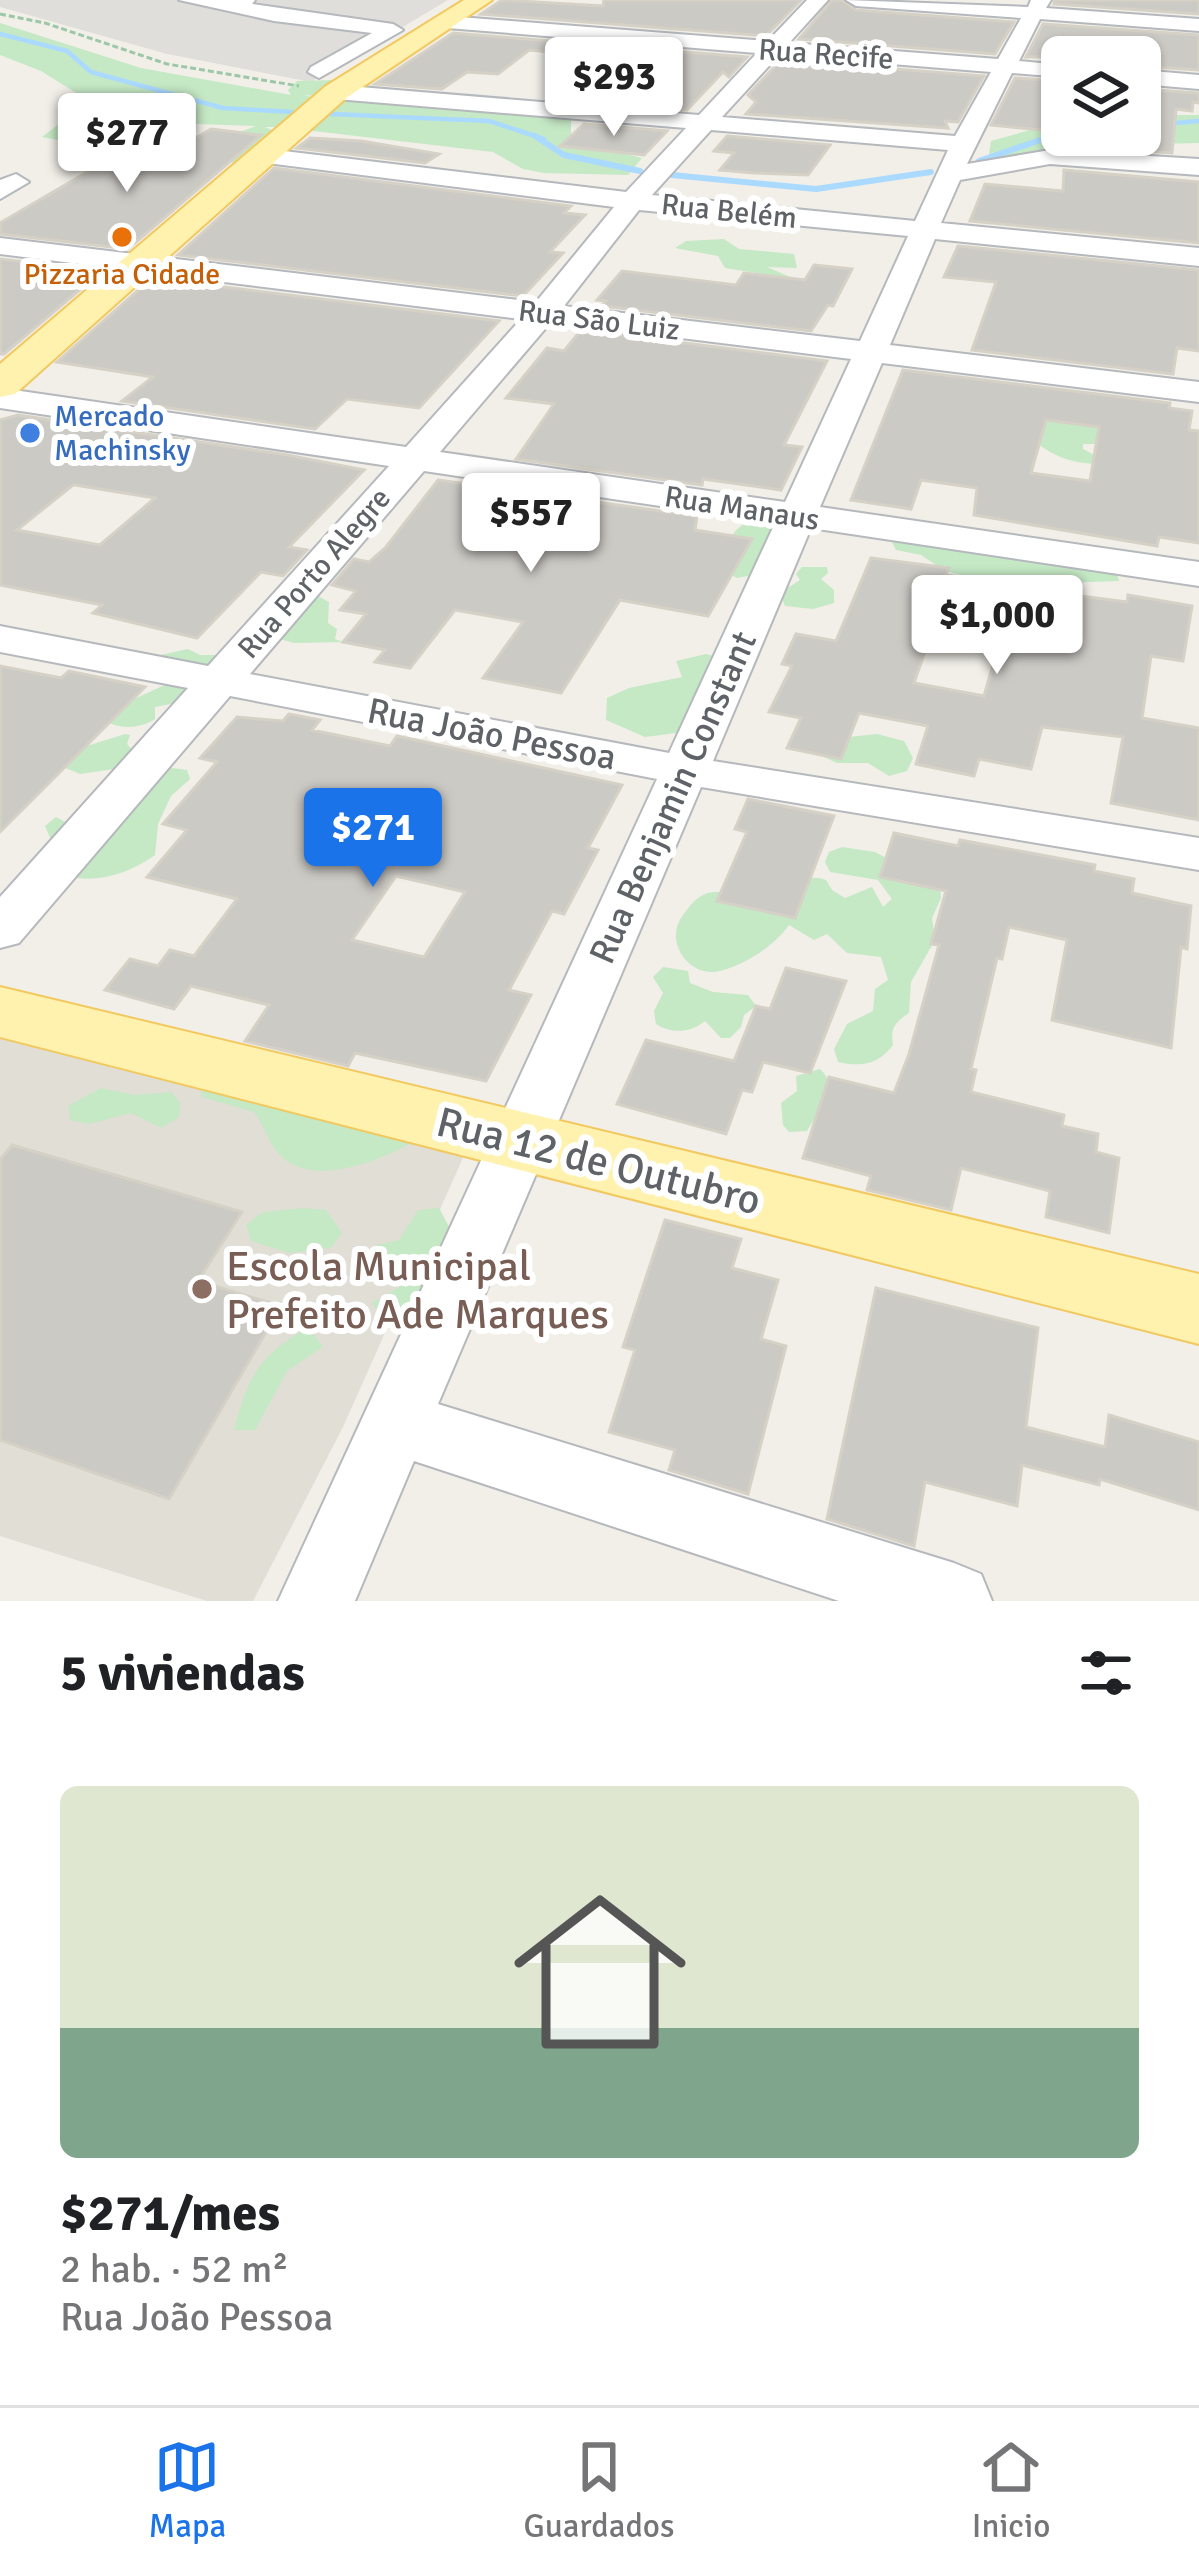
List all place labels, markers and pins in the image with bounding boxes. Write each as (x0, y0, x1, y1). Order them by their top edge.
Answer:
pin: $293 (543, 37, 685, 139)
pin: $277 (56, 93, 198, 195)
marker: Pizzaria Cidade (109, 224, 135, 250)
place label: Pizzaria Cidade (24, 256, 220, 293)
place label: Mercado Machinsky (54, 398, 191, 469)
marker: Mercado Machinsky (17, 420, 43, 446)
pin: $557 (460, 473, 602, 575)
pin: $1,000 (899, 575, 1095, 677)
pin: $271 (302, 788, 444, 890)
place label: Escola Municipal Prefeito Ade Marques (226, 1241, 609, 1340)
marker: Escola Municipal Prefeito Ade Marques (189, 1276, 215, 1302)

